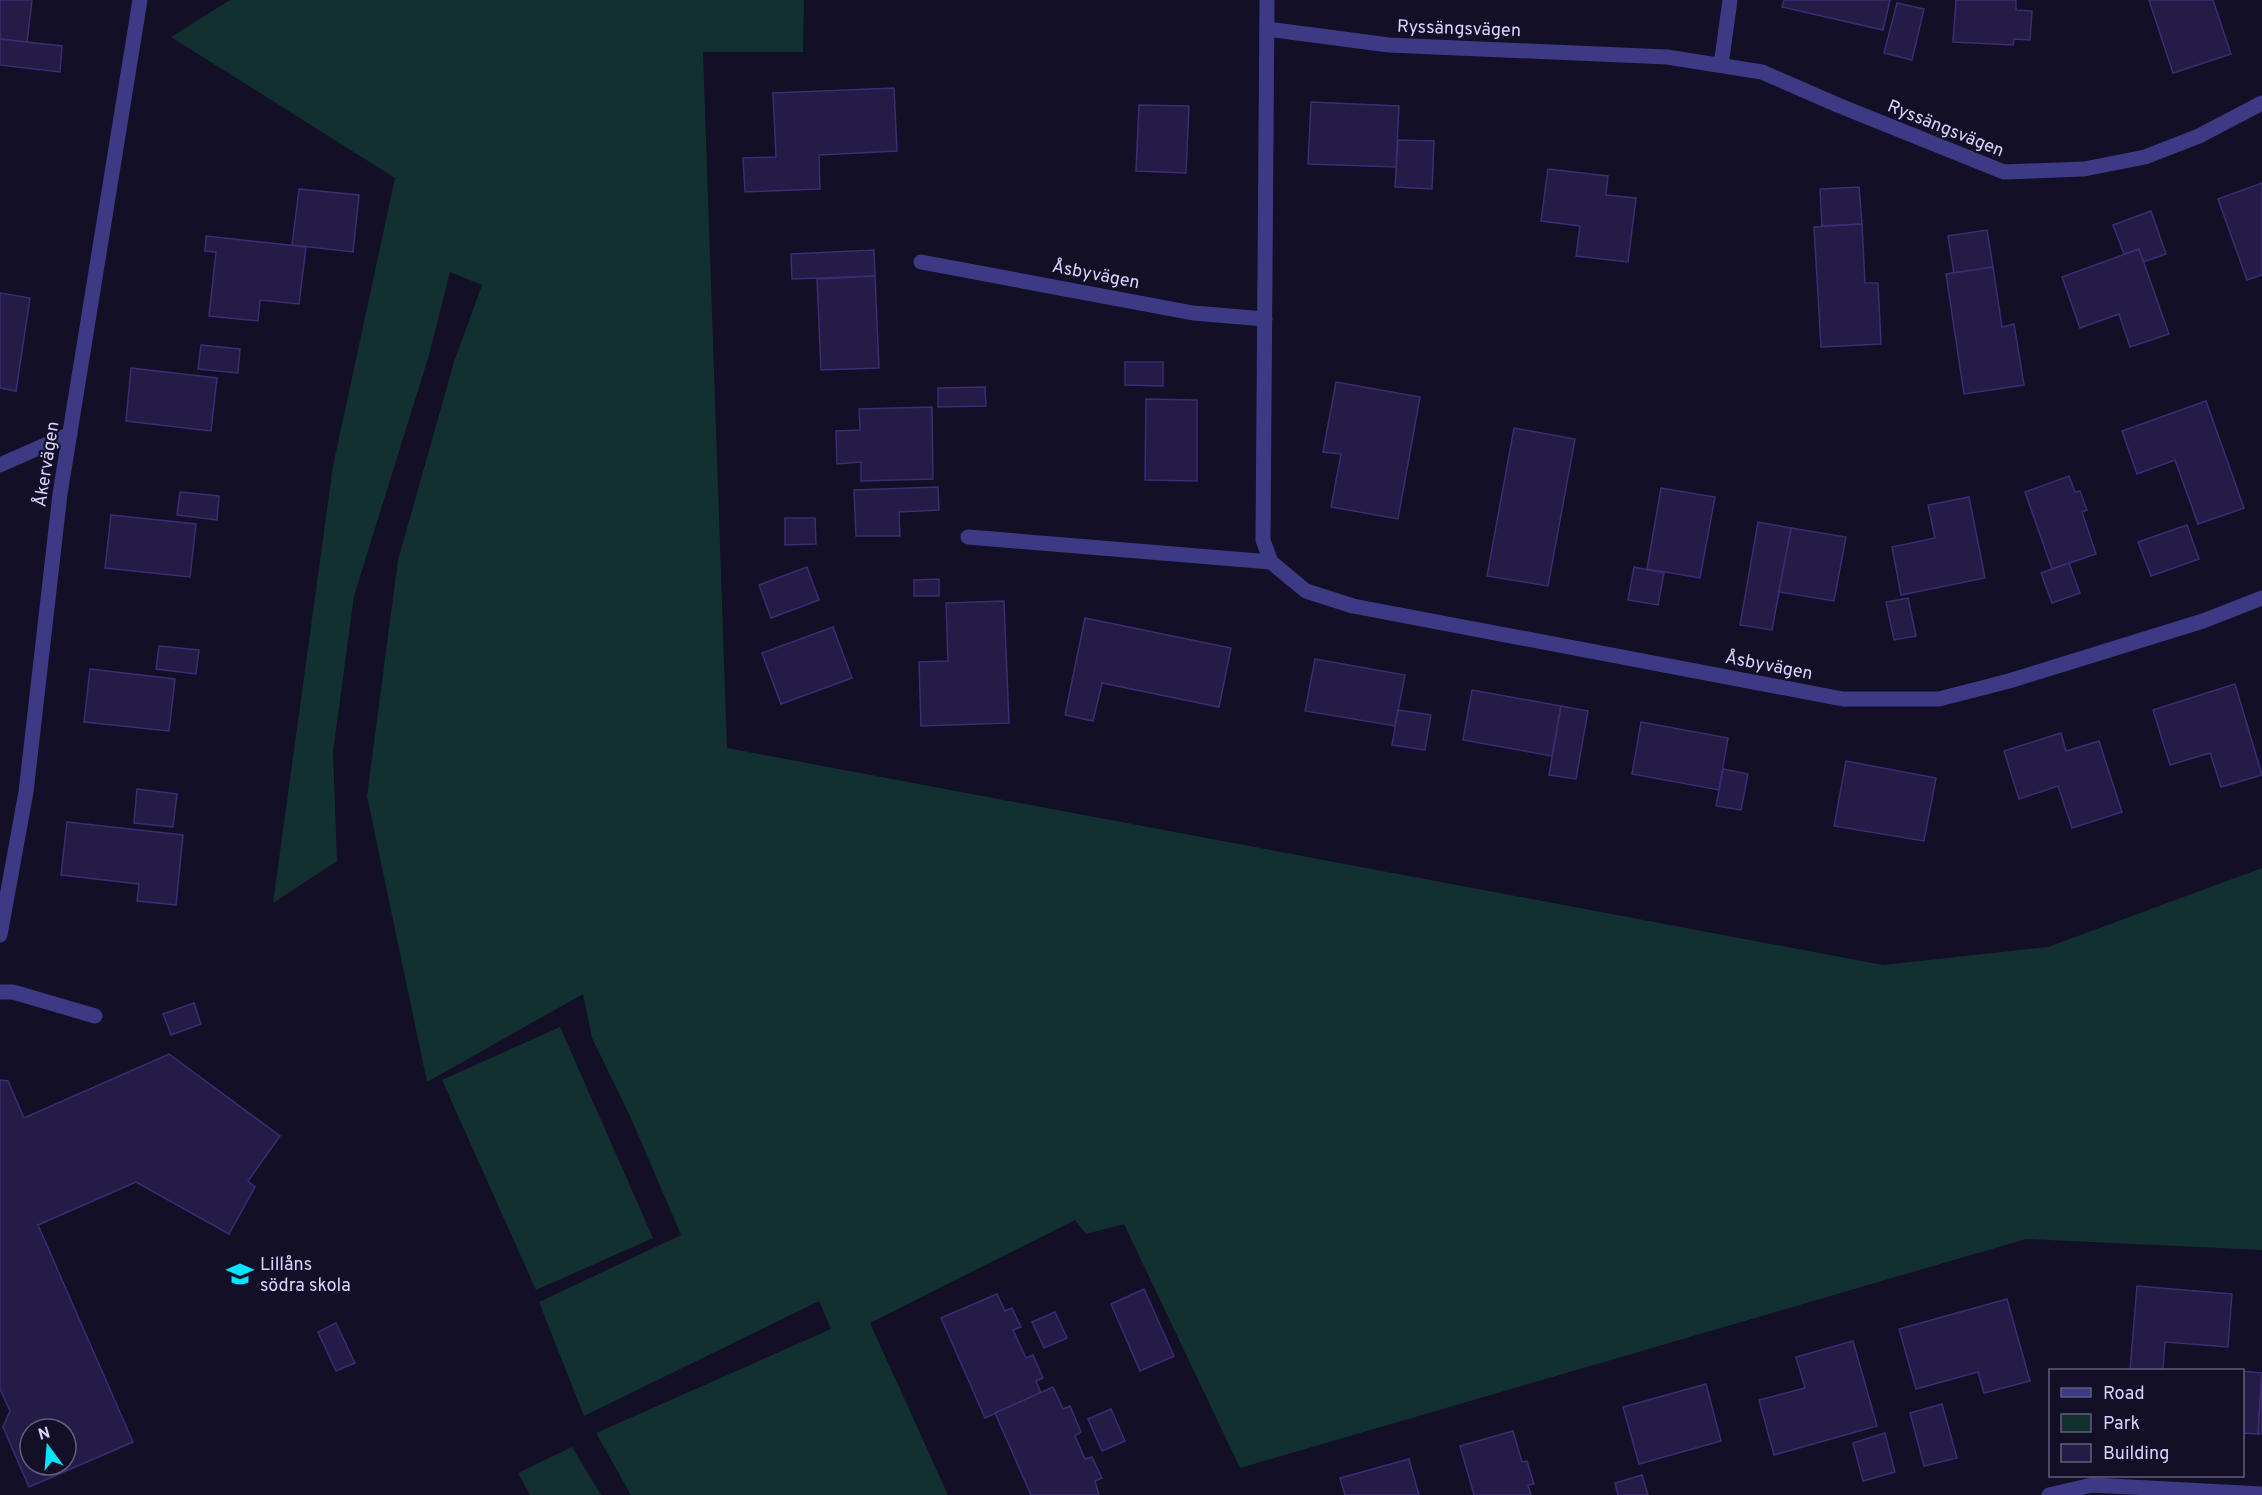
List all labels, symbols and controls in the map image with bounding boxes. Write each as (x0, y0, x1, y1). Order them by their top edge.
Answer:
street label: Ryssängsvägen (1397, 16, 1521, 43)
street label: Ryssängsvägen (1884, 95, 2007, 163)
street label: Åsbyvägen (1050, 256, 1142, 295)
street label: Åkervägen (29, 420, 66, 509)
street label: Åsbyvägen (1723, 647, 1815, 686)
place label: Lillåns södra skola (260, 1254, 351, 1298)
school or university icon: Lillåns södra skola (225, 1259, 255, 1289)
legend (2049, 1369, 2244, 1477)
text: Road (2103, 1383, 2145, 1406)
text: Park (2103, 1413, 2140, 1436)
north arrow (18, 1417, 78, 1477)
text: N (36, 1423, 53, 1446)
text: Building (2103, 1443, 2169, 1466)

